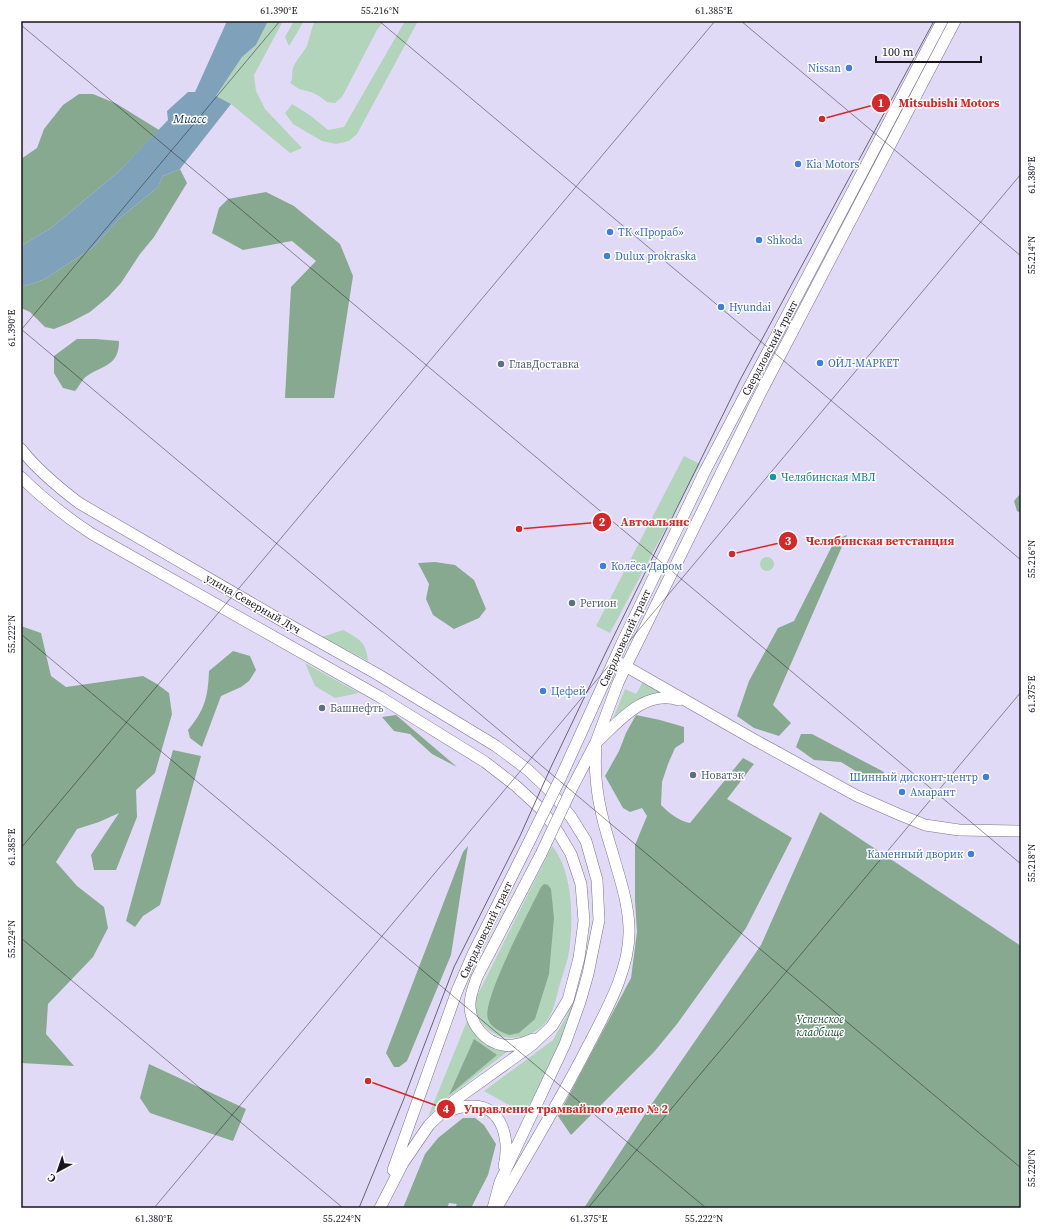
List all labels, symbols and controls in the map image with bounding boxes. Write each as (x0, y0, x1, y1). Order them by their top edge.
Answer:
text: 61.390°E (260, 4, 298, 17)
text: 55.216°N (361, 4, 399, 17)
text: 61.385°E (695, 4, 733, 17)
scale bar (876, 38, 981, 64)
text: 100 m (882, 44, 914, 60)
place label: Nissan (808, 61, 841, 76)
marker: Nissan (844, 63, 854, 73)
callout: Mitsubishi Motors (871, 91, 1007, 115)
text: 1 (878, 95, 884, 111)
text: Mitsubishi Motors (899, 95, 1000, 111)
water label: Миасс (172, 111, 207, 127)
text: 61.380°E (1025, 156, 1038, 194)
place label: Kia Motors (806, 157, 860, 172)
marker: Kia Motors (793, 159, 803, 169)
place label: ТК «Прораб» (618, 225, 684, 240)
marker: ТК «Прораб» (605, 227, 615, 237)
place label: Shkoda (767, 233, 803, 248)
marker: Shkoda (754, 235, 764, 245)
text: 55.214°N (1025, 236, 1038, 274)
place label: Dulux prokraska (615, 249, 697, 264)
marker: Dulux prokraska (602, 251, 612, 261)
street label: Свердловский тракт (738, 297, 802, 398)
place label: Hyundai (729, 300, 771, 315)
marker: Hyundai (716, 302, 726, 312)
text: 61.390°E (5, 309, 18, 347)
place label: ОЙЛ-МАРКЕТ (828, 356, 900, 371)
place label: ГлавДоставка (509, 357, 580, 372)
marker: ОЙЛ-МАРКЕТ (815, 358, 825, 368)
marker: ГлавДоставка (496, 359, 506, 369)
place label: Челябинская МВЛ (781, 470, 876, 485)
marker: Челябинская МВЛ (768, 472, 778, 482)
callout: Автоальянс (592, 510, 697, 534)
text: 2 (599, 514, 606, 530)
text: Автоальянс (621, 514, 689, 530)
callout: Челябинская ветстанция (778, 529, 963, 553)
text: 3 (785, 533, 792, 549)
text: Челябинская ветстанция (806, 533, 954, 549)
text: 55.216°N (1025, 540, 1038, 578)
place label: Колёса Даром (611, 559, 682, 574)
marker: Колёса Даром (598, 561, 608, 571)
street label: улица Северный Луч (203, 571, 303, 637)
street label: Свердловский тракт (596, 587, 654, 689)
place label: Регион (580, 596, 617, 611)
marker: Регион (567, 598, 577, 608)
text: 55.222°N (5, 615, 18, 653)
text: 61.375°E (1025, 675, 1038, 713)
place label: Цефей (551, 684, 586, 699)
marker: Цефей (538, 686, 548, 696)
place label: Башнефть (330, 701, 384, 716)
marker: Башнефть (317, 703, 327, 713)
place label: Новатэк (701, 768, 744, 783)
marker: Новатэк (688, 770, 698, 780)
place label: Шинный дисконт-центр (849, 770, 978, 785)
marker: Шинный дисконт-центр (981, 772, 991, 782)
place label: Амарант (910, 785, 956, 800)
marker: Амарант (897, 787, 907, 797)
text: 61.385°E (5, 828, 18, 866)
text: 55.218°N (1025, 844, 1038, 882)
place label: Каменный дворик (867, 847, 963, 862)
marker: Каменный дворик (966, 849, 976, 859)
street label: Свердловский тракт (456, 879, 516, 981)
text: 55.224°N (5, 920, 18, 958)
park label: Успенское кладбище (796, 1012, 844, 1040)
callout: Управление трамвайного депо № 2 (436, 1097, 676, 1121)
text: 4 (443, 1101, 450, 1117)
text: Управление трамвайного депо № 2 (464, 1101, 669, 1117)
text: 55.220°N (1025, 1149, 1038, 1187)
north arrow (38, 1151, 78, 1191)
text: С (44, 1170, 59, 1186)
text: 61.380°E (135, 1212, 173, 1225)
text: 55.224°N (323, 1212, 361, 1225)
text: 61.375°E (570, 1212, 608, 1225)
text: 55.222°N (685, 1212, 723, 1225)

